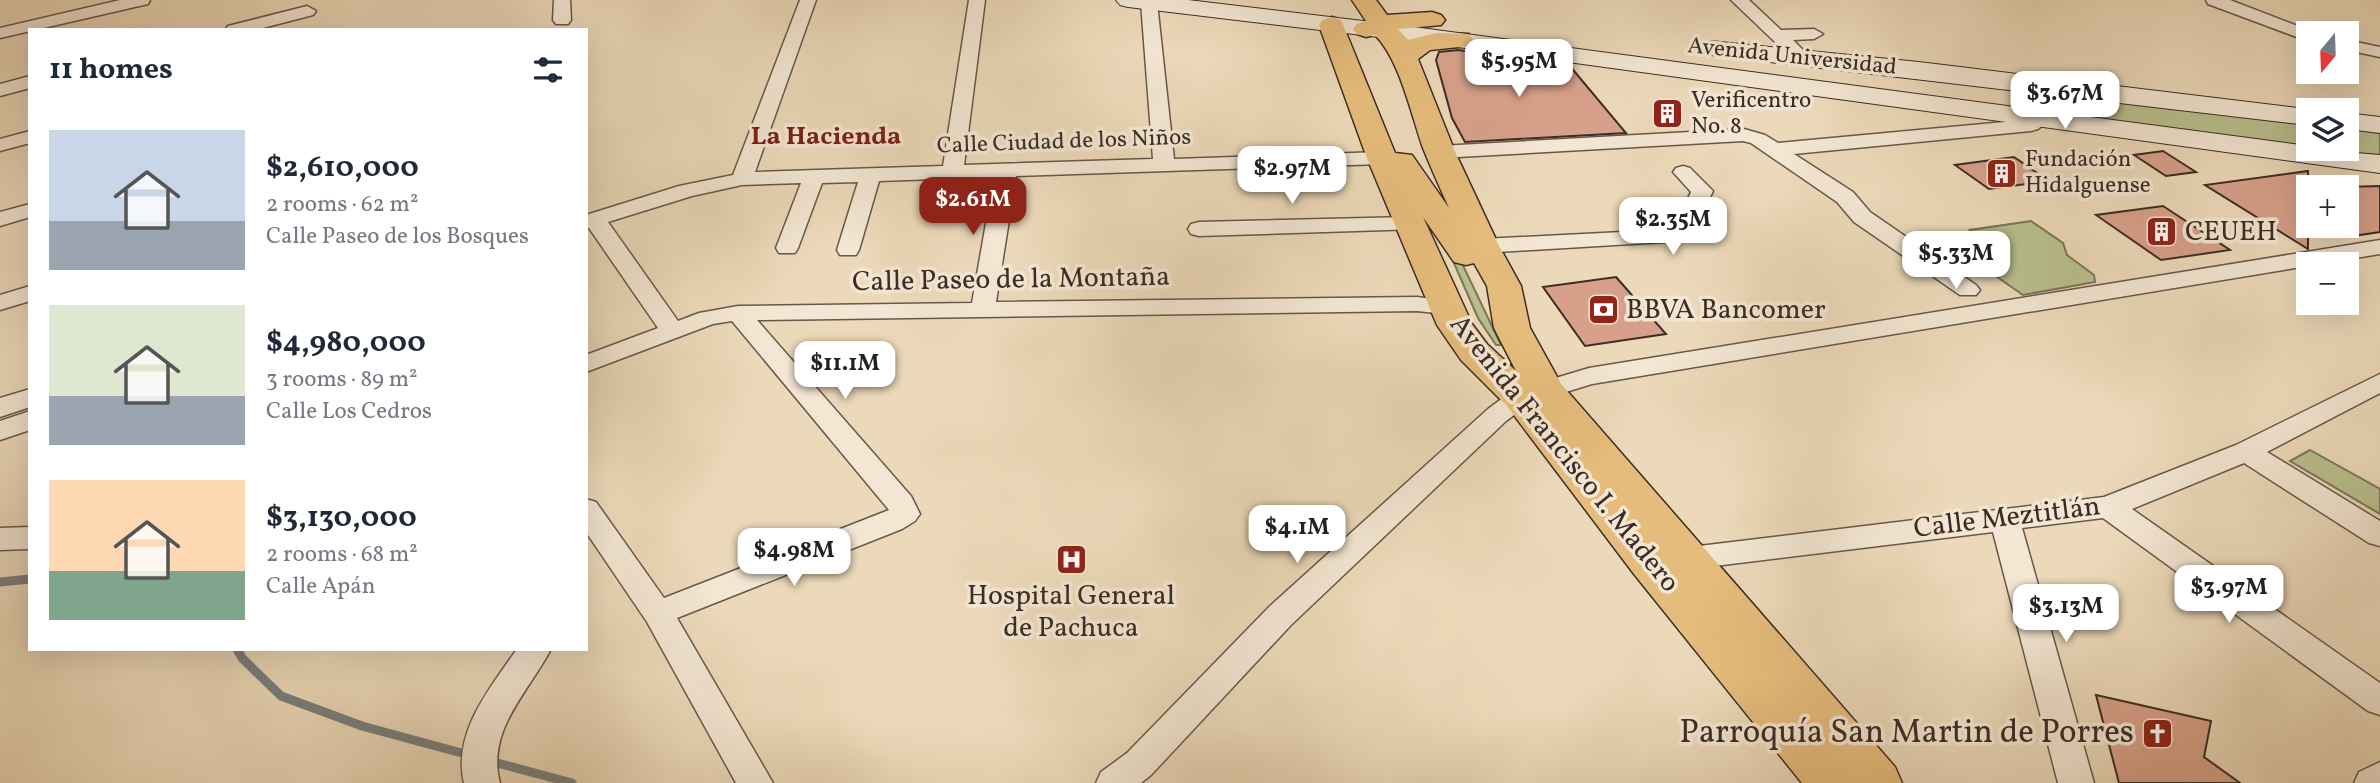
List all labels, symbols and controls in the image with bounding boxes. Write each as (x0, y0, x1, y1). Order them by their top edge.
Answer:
north arrow (2296, 21, 2359, 84)
map controls (2296, 21, 2359, 315)
street label: Avenida Universidad (1686, 30, 1898, 84)
pin: $5.95M (1462, 40, 1576, 99)
text: $5.95M (1481, 46, 1557, 78)
text: 11 homes (49, 49, 173, 91)
icon: filters (529, 51, 567, 89)
pin: $3.67M (2008, 72, 2122, 131)
text: $3.67M (2027, 78, 2103, 110)
place label: Verificentro No. 8 (1691, 85, 1811, 143)
building icon: Verificentro No. 8 (1651, 97, 1685, 131)
button: layers (2296, 98, 2359, 161)
district label: La Hacienda (751, 119, 901, 155)
street label: Calle Ciudad de los Niños (936, 122, 1192, 162)
place label: Fundación Hidalguense (2025, 144, 2151, 202)
pin: $2.97M (1235, 146, 1349, 206)
text: $2,610,000 (266, 147, 419, 189)
text: $2.97M (1253, 153, 1331, 185)
building icon: Fundación Hidalguense (1985, 156, 2019, 190)
icon: home (105, 158, 189, 242)
button: + (2296, 175, 2359, 238)
pin: $2.61M (916, 177, 1030, 237)
text: $2.61M (935, 184, 1011, 216)
text: 2 rooms · 62 m² (266, 189, 418, 221)
pin: $2.35M (1616, 198, 1730, 257)
text: $2.35M (1635, 204, 1711, 236)
place label: CEUEH (2185, 213, 2277, 252)
building icon: CEUEH (2145, 215, 2179, 249)
text: Calle Paseo de los Bosques (266, 221, 529, 253)
pin: $5.33M (1899, 232, 2013, 291)
text: $5.33M (1918, 238, 1994, 270)
button: − (2296, 252, 2359, 315)
street label: Calle Paseo de la Montaña (852, 258, 1170, 302)
place label: BBVA Bancomer (1626, 291, 1826, 330)
bank icon: BBVA Bancomer (1586, 293, 1620, 327)
street label: Avenida Francisco I. Madero (1440, 307, 1688, 601)
text: $4,980,000 (266, 322, 426, 364)
icon: home (105, 333, 189, 417)
pin: $11.1M (788, 342, 902, 401)
text: $11.1M (810, 348, 880, 380)
text: 3 rooms · 89 m² (266, 364, 418, 396)
text: Calle Los Cedros (266, 396, 432, 428)
street label: Calle Meztitlán (1911, 487, 2103, 549)
text: $3,130,000 (266, 497, 417, 539)
pin: $4.1M (1248, 505, 1346, 565)
icon: home (105, 508, 189, 592)
text: $4.1M (1265, 512, 1329, 544)
pin: $4.98M (737, 528, 851, 588)
text: $4.98M (754, 535, 834, 567)
text: 2 rooms · 68 m² (266, 539, 418, 571)
hospital icon: Hospital General de Pachuca (1054, 542, 1088, 576)
pin: $3.97M (2172, 566, 2286, 625)
text: Calle Apán (266, 571, 375, 603)
text: $3.97M (2190, 572, 2268, 604)
place label: Hospital General de Pachuca (967, 577, 1175, 648)
pin: $3.13M (2009, 584, 2123, 644)
text: $3.13M (2029, 591, 2103, 623)
place label: Parroquía San Martin de Porres (1679, 711, 2134, 757)
church icon: Parroquía San Martin de Porres (2140, 717, 2174, 751)

